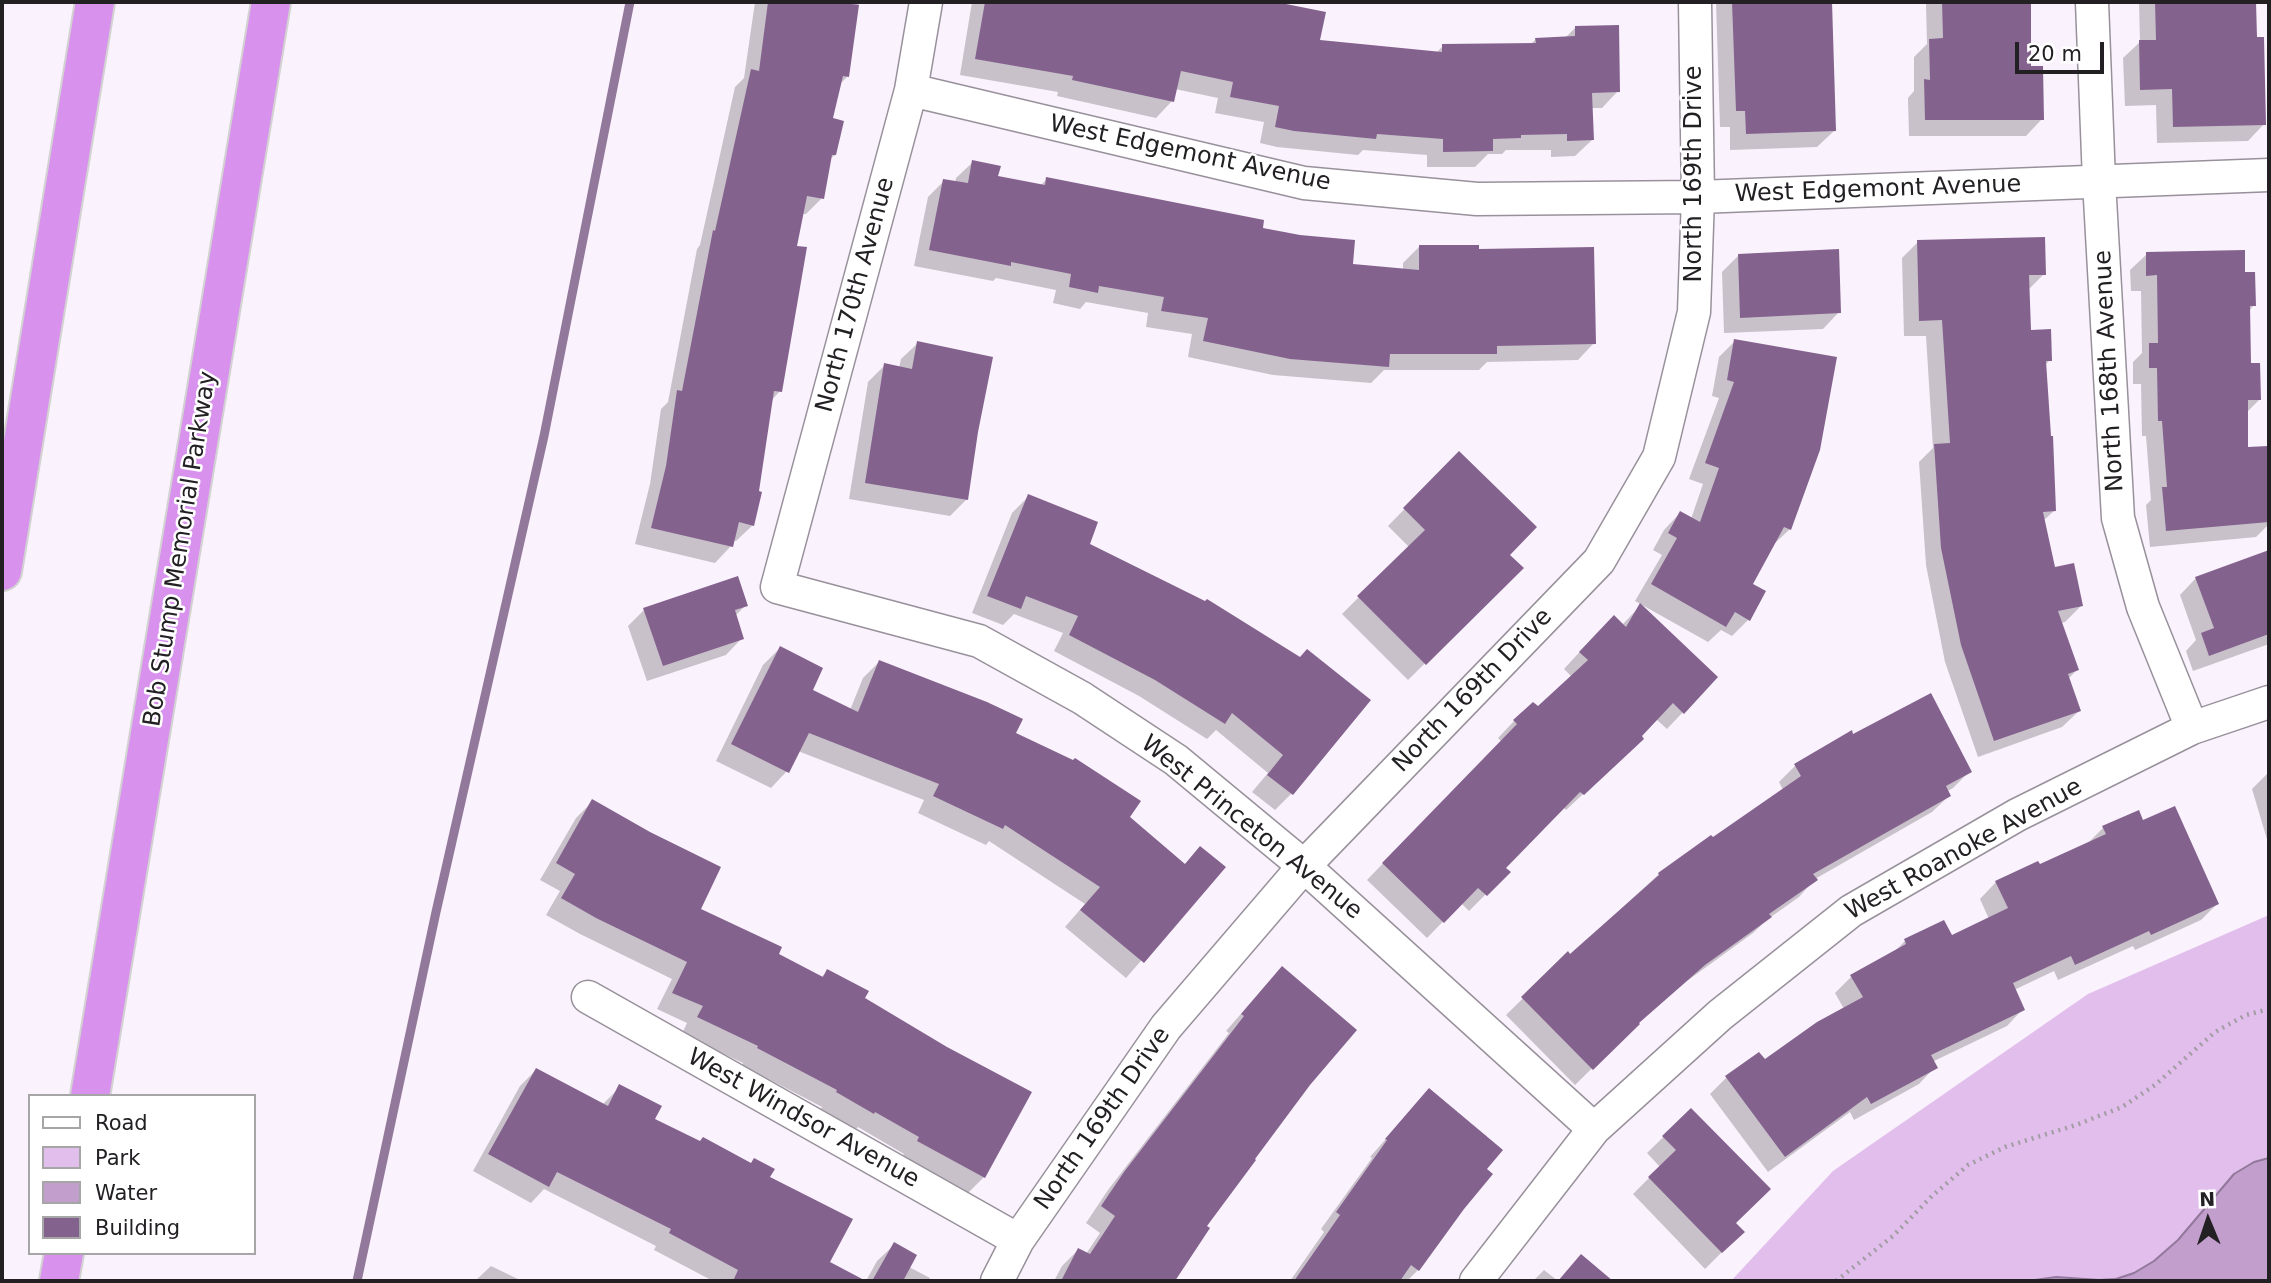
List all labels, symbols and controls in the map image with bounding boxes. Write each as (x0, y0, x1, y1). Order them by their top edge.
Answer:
scale bar (2019, 28, 2108, 72)
text: 20 m (2028, 42, 2082, 66)
street label: North 169th Drive (1681, 66, 1709, 282)
street label: West Edgemont Avenue (1047, 110, 1333, 198)
street label: West Edgemont Avenue (1734, 171, 2022, 209)
street label: North 170th Avenue (811, 174, 901, 416)
street label: North 168th Avenue (2089, 249, 2131, 493)
street label: Bob Stump Memorial Parkway (139, 369, 223, 729)
street label: North 169th Drive (1387, 603, 1559, 779)
street label: West Princeton Avenue (1135, 730, 1367, 926)
street label: West Roanoke Avenue (1841, 773, 2087, 927)
street label: North 169th Drive (1029, 1022, 1177, 1216)
street label: West Windsor Avenue (682, 1043, 924, 1195)
legend (28, 1094, 256, 1255)
text: Road (95, 1111, 148, 1135)
text: Park (95, 1146, 140, 1170)
text: Water (95, 1181, 157, 1205)
north arrow (2173, 1185, 2243, 1255)
text: N (2199, 1188, 2216, 1210)
text: Building (95, 1216, 180, 1240)

